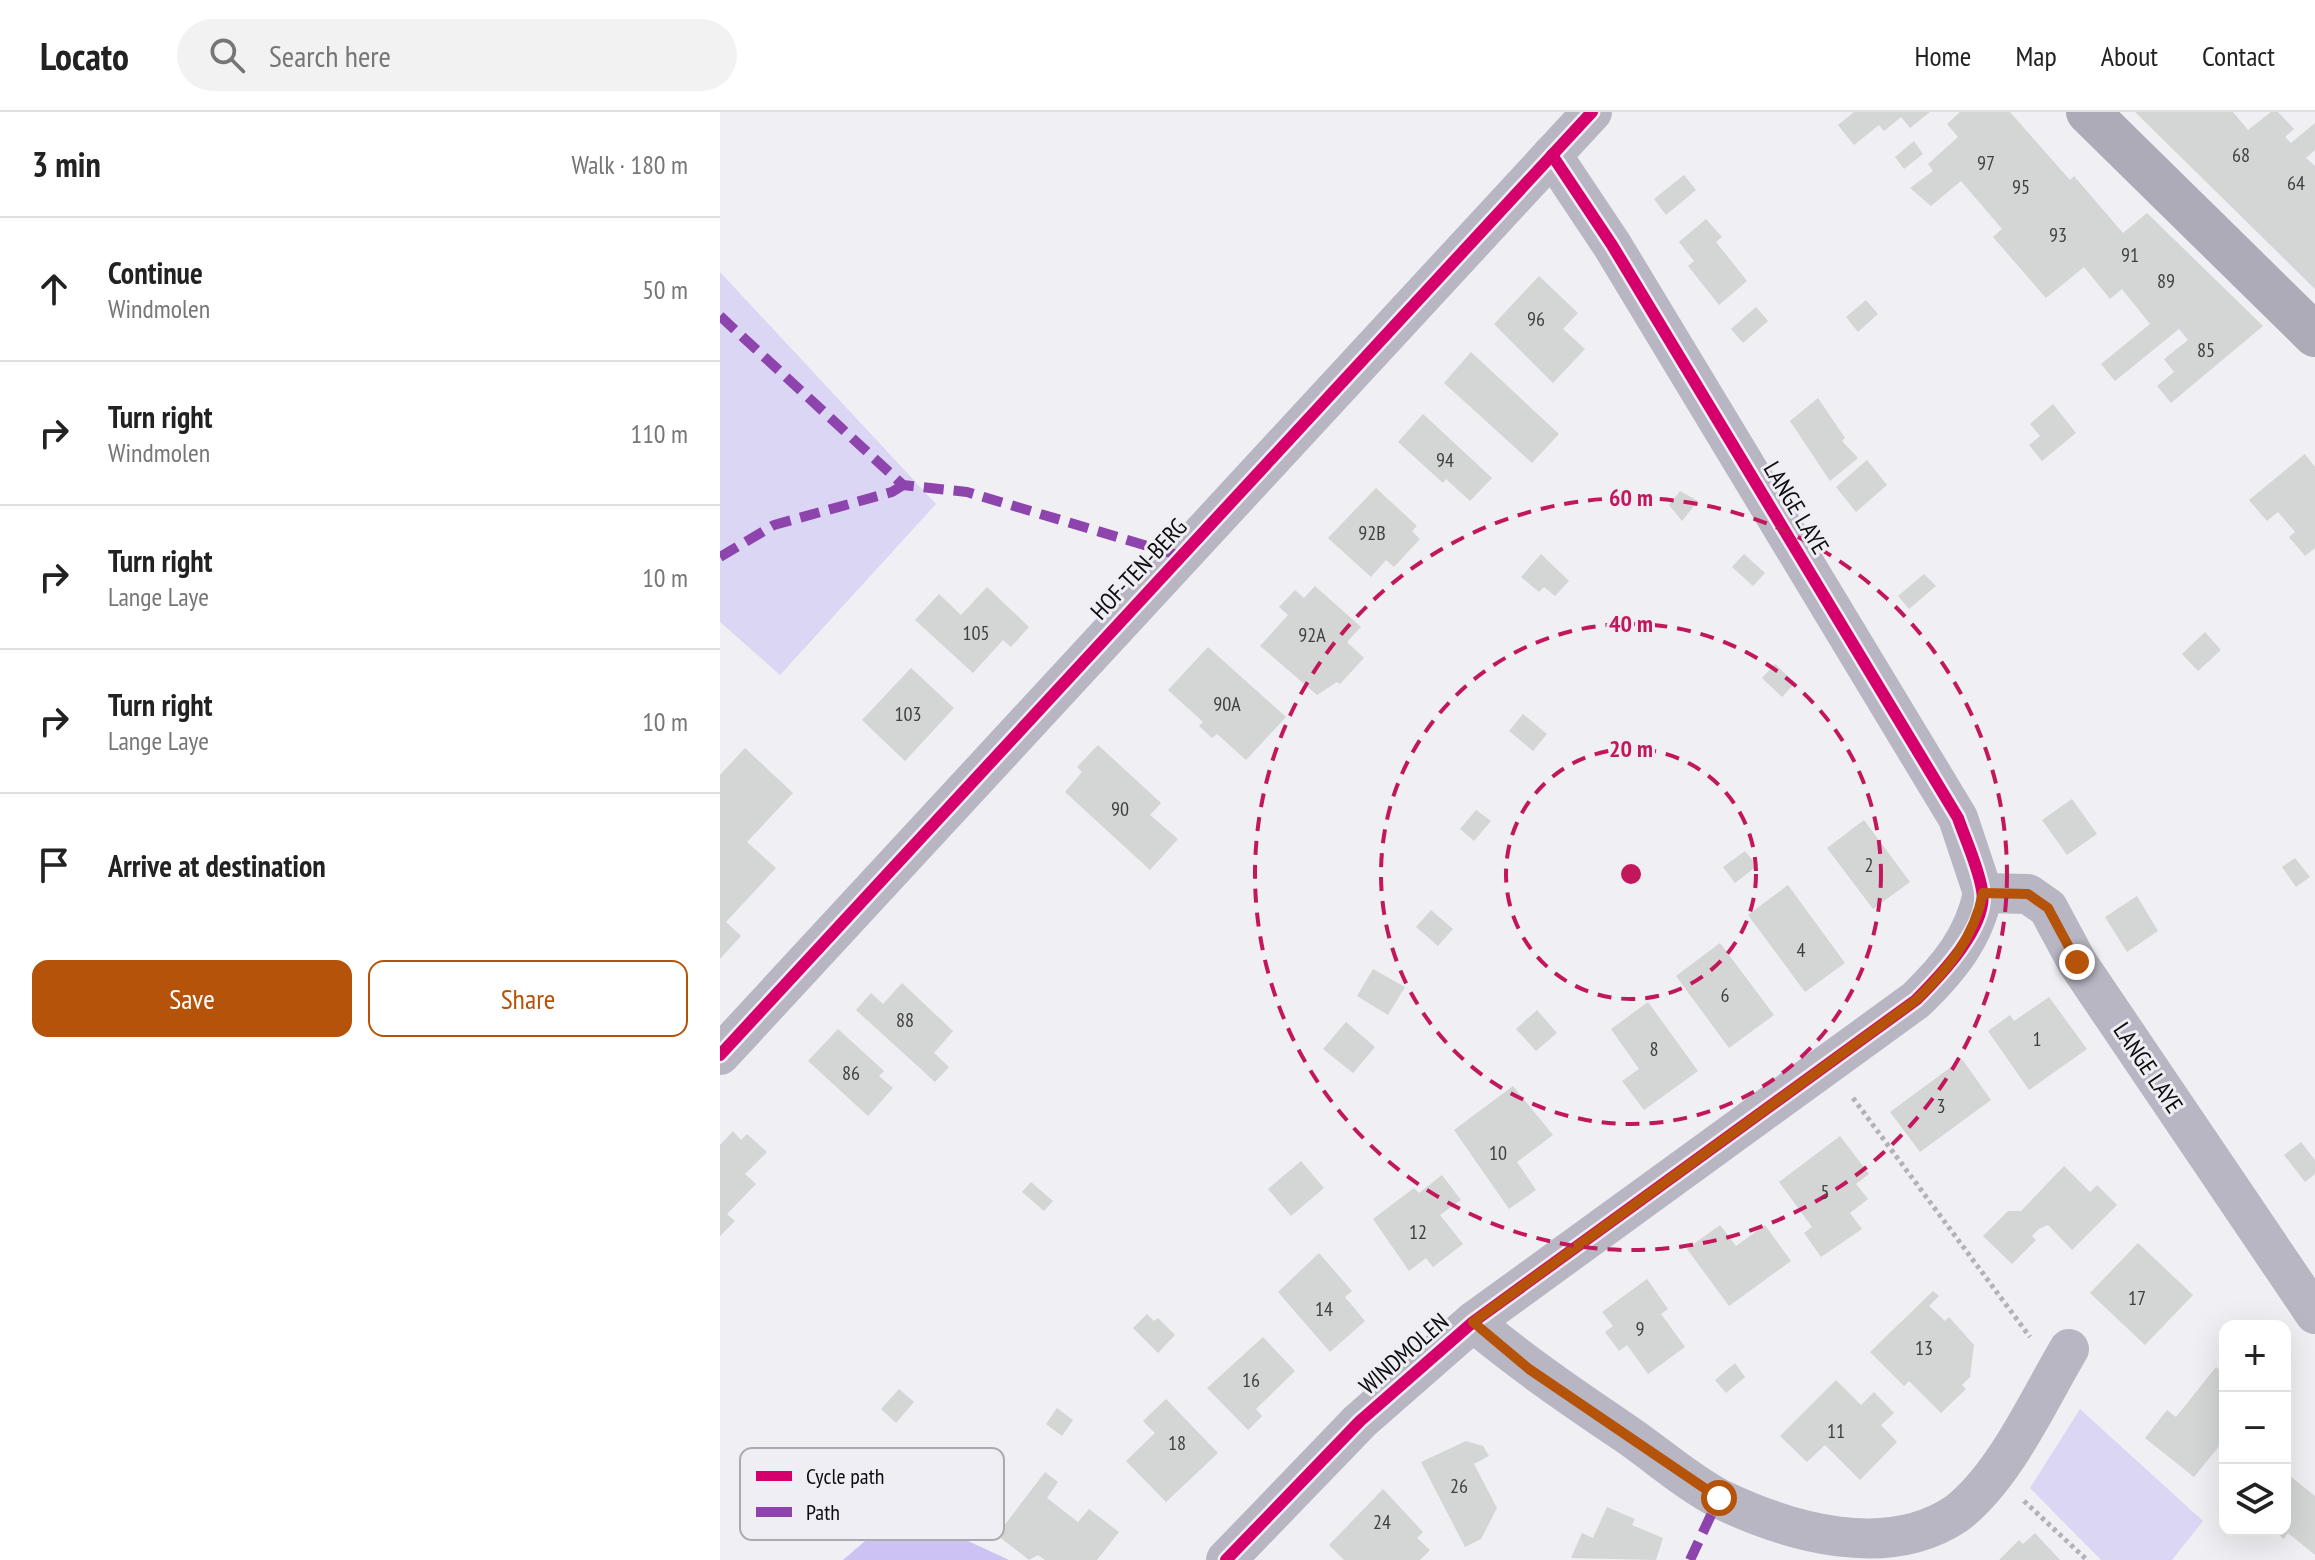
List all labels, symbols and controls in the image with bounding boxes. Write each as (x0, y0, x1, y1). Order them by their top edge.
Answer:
search box (177, 19, 737, 91)
text: Locato (40, 31, 129, 80)
icon: search (205, 33, 249, 77)
text: Search here (269, 36, 391, 75)
text: Home (1915, 37, 1971, 74)
text: Map (2015, 37, 2057, 74)
text: About (2101, 37, 2158, 74)
text: Contact (2202, 37, 2275, 74)
text: 3 min (32, 142, 101, 186)
house number: 68 (2232, 142, 2250, 168)
text: Walk · 180 m (571, 148, 688, 181)
house number: 97 (1977, 150, 1995, 176)
house number: 64 (2287, 170, 2305, 196)
house number: 95 (2012, 174, 2030, 200)
house number: 93 (2049, 222, 2067, 248)
house number: 91 (2121, 242, 2139, 268)
text: Continue (108, 253, 203, 292)
icon: ahead (32, 267, 76, 311)
house number: 89 (2157, 268, 2175, 294)
text: 50 m (642, 273, 688, 306)
text: Windmolen (108, 292, 210, 325)
house number: 96 (1527, 306, 1545, 332)
house number: 85 (2197, 337, 2215, 363)
text: Turn right (108, 397, 212, 436)
icon: right (32, 411, 76, 455)
text: 110 m (630, 417, 688, 450)
text: Windmolen (108, 436, 210, 469)
house number: 94 (1436, 447, 1454, 473)
street label: LANGE LAYE (1757, 456, 1836, 560)
text: 60 m (1609, 482, 1653, 513)
street label: HOF-TEN-BERG (1084, 511, 1194, 626)
house number: 92B (1358, 520, 1386, 546)
text: Turn right (108, 541, 212, 580)
icon: right (32, 555, 76, 599)
text: 10 m (642, 561, 688, 594)
text: Lange Laye (108, 580, 209, 613)
text: 40 m (1609, 608, 1653, 639)
house number: 105 (963, 620, 990, 646)
house number: 92A (1298, 622, 1326, 648)
text: Turn right (108, 685, 212, 724)
house number: 90A (1213, 691, 1241, 717)
icon: right (32, 699, 76, 743)
house number: 103 (895, 701, 922, 727)
text: 10 m (642, 705, 688, 738)
text: Lange Laye (108, 724, 209, 757)
text: 20 m (1609, 733, 1653, 764)
house number: 90 (1111, 796, 1129, 822)
icon: arrive (32, 843, 76, 887)
text: Arrive at destination (108, 846, 326, 885)
house number: 2 (1865, 852, 1874, 878)
centre of rings (1617, 860, 1645, 888)
house number: 4 (1797, 937, 1806, 963)
route end (2059, 944, 2095, 980)
button: Save (32, 960, 352, 1037)
button: Share (368, 960, 688, 1037)
house number: 6 (1721, 982, 1730, 1008)
house number: 88 (896, 1007, 914, 1033)
street label: LANGE LAYE (2107, 1016, 2190, 1119)
house number: 1 (2033, 1026, 2042, 1052)
house number: 8 (1650, 1036, 1659, 1062)
house number: 86 (842, 1060, 860, 1086)
house number: 3 (1937, 1093, 1946, 1119)
house number: 10 (1489, 1140, 1507, 1166)
house number: 5 (1821, 1179, 1830, 1205)
house number: 12 (1409, 1219, 1427, 1245)
house number: 17 (2128, 1285, 2146, 1311)
house number: 14 (1315, 1296, 1333, 1322)
street label: WINDMOLEN (1352, 1306, 1455, 1401)
house number: 9 (1636, 1316, 1645, 1342)
map controls (2219, 1320, 2291, 1536)
button: + (2219, 1320, 2291, 1392)
house number: 13 (1915, 1335, 1933, 1361)
house number: 16 (1242, 1367, 1260, 1393)
button: − (2219, 1392, 2291, 1464)
house number: 11 (1827, 1418, 1845, 1444)
house number: 18 (1168, 1430, 1186, 1456)
legend (740, 1448, 1004, 1540)
text: Cycle path (806, 1462, 884, 1490)
button: layers (2219, 1464, 2291, 1536)
house number: 26 (1450, 1473, 1468, 1499)
route start (1701, 1480, 1737, 1516)
text: Path (806, 1498, 840, 1526)
house number: 24 (1373, 1509, 1391, 1535)

